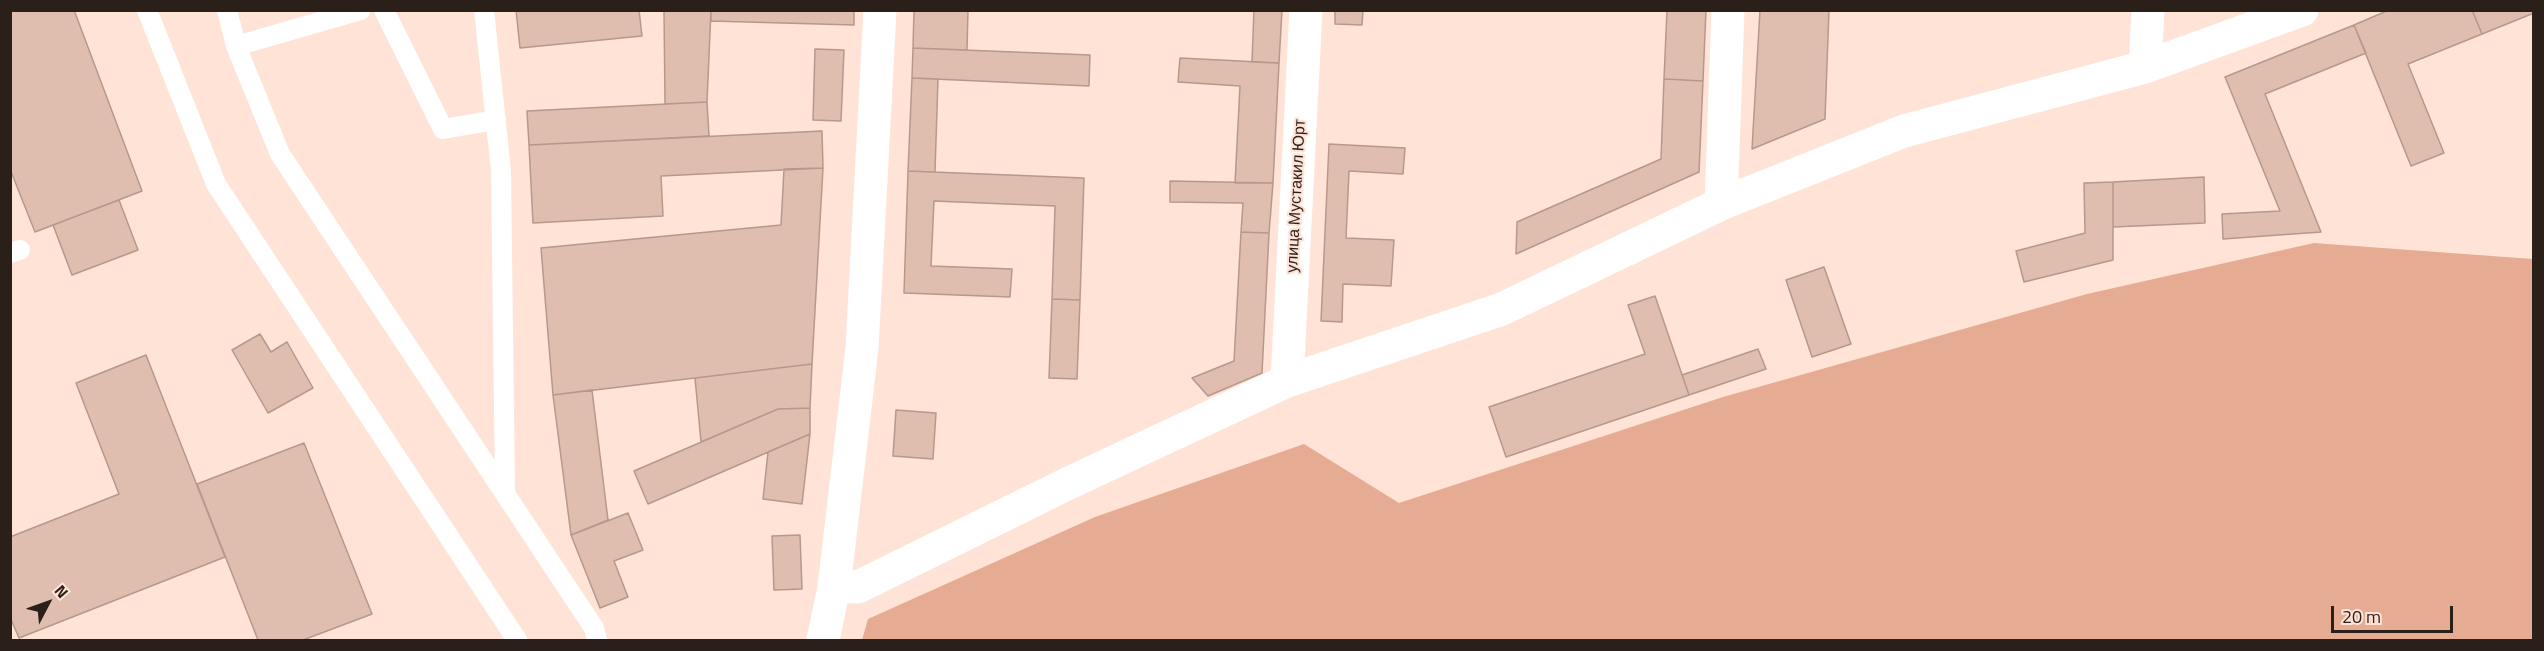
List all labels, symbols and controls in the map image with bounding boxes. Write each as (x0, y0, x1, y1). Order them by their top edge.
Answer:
street label: улица Мустакил Юрт (1283, 119, 1311, 273)
north arrow (18, 573, 78, 633)
text: N (49, 579, 74, 603)
scale bar (2334, 594, 2456, 632)
text: 20 m (2342, 603, 2381, 630)

